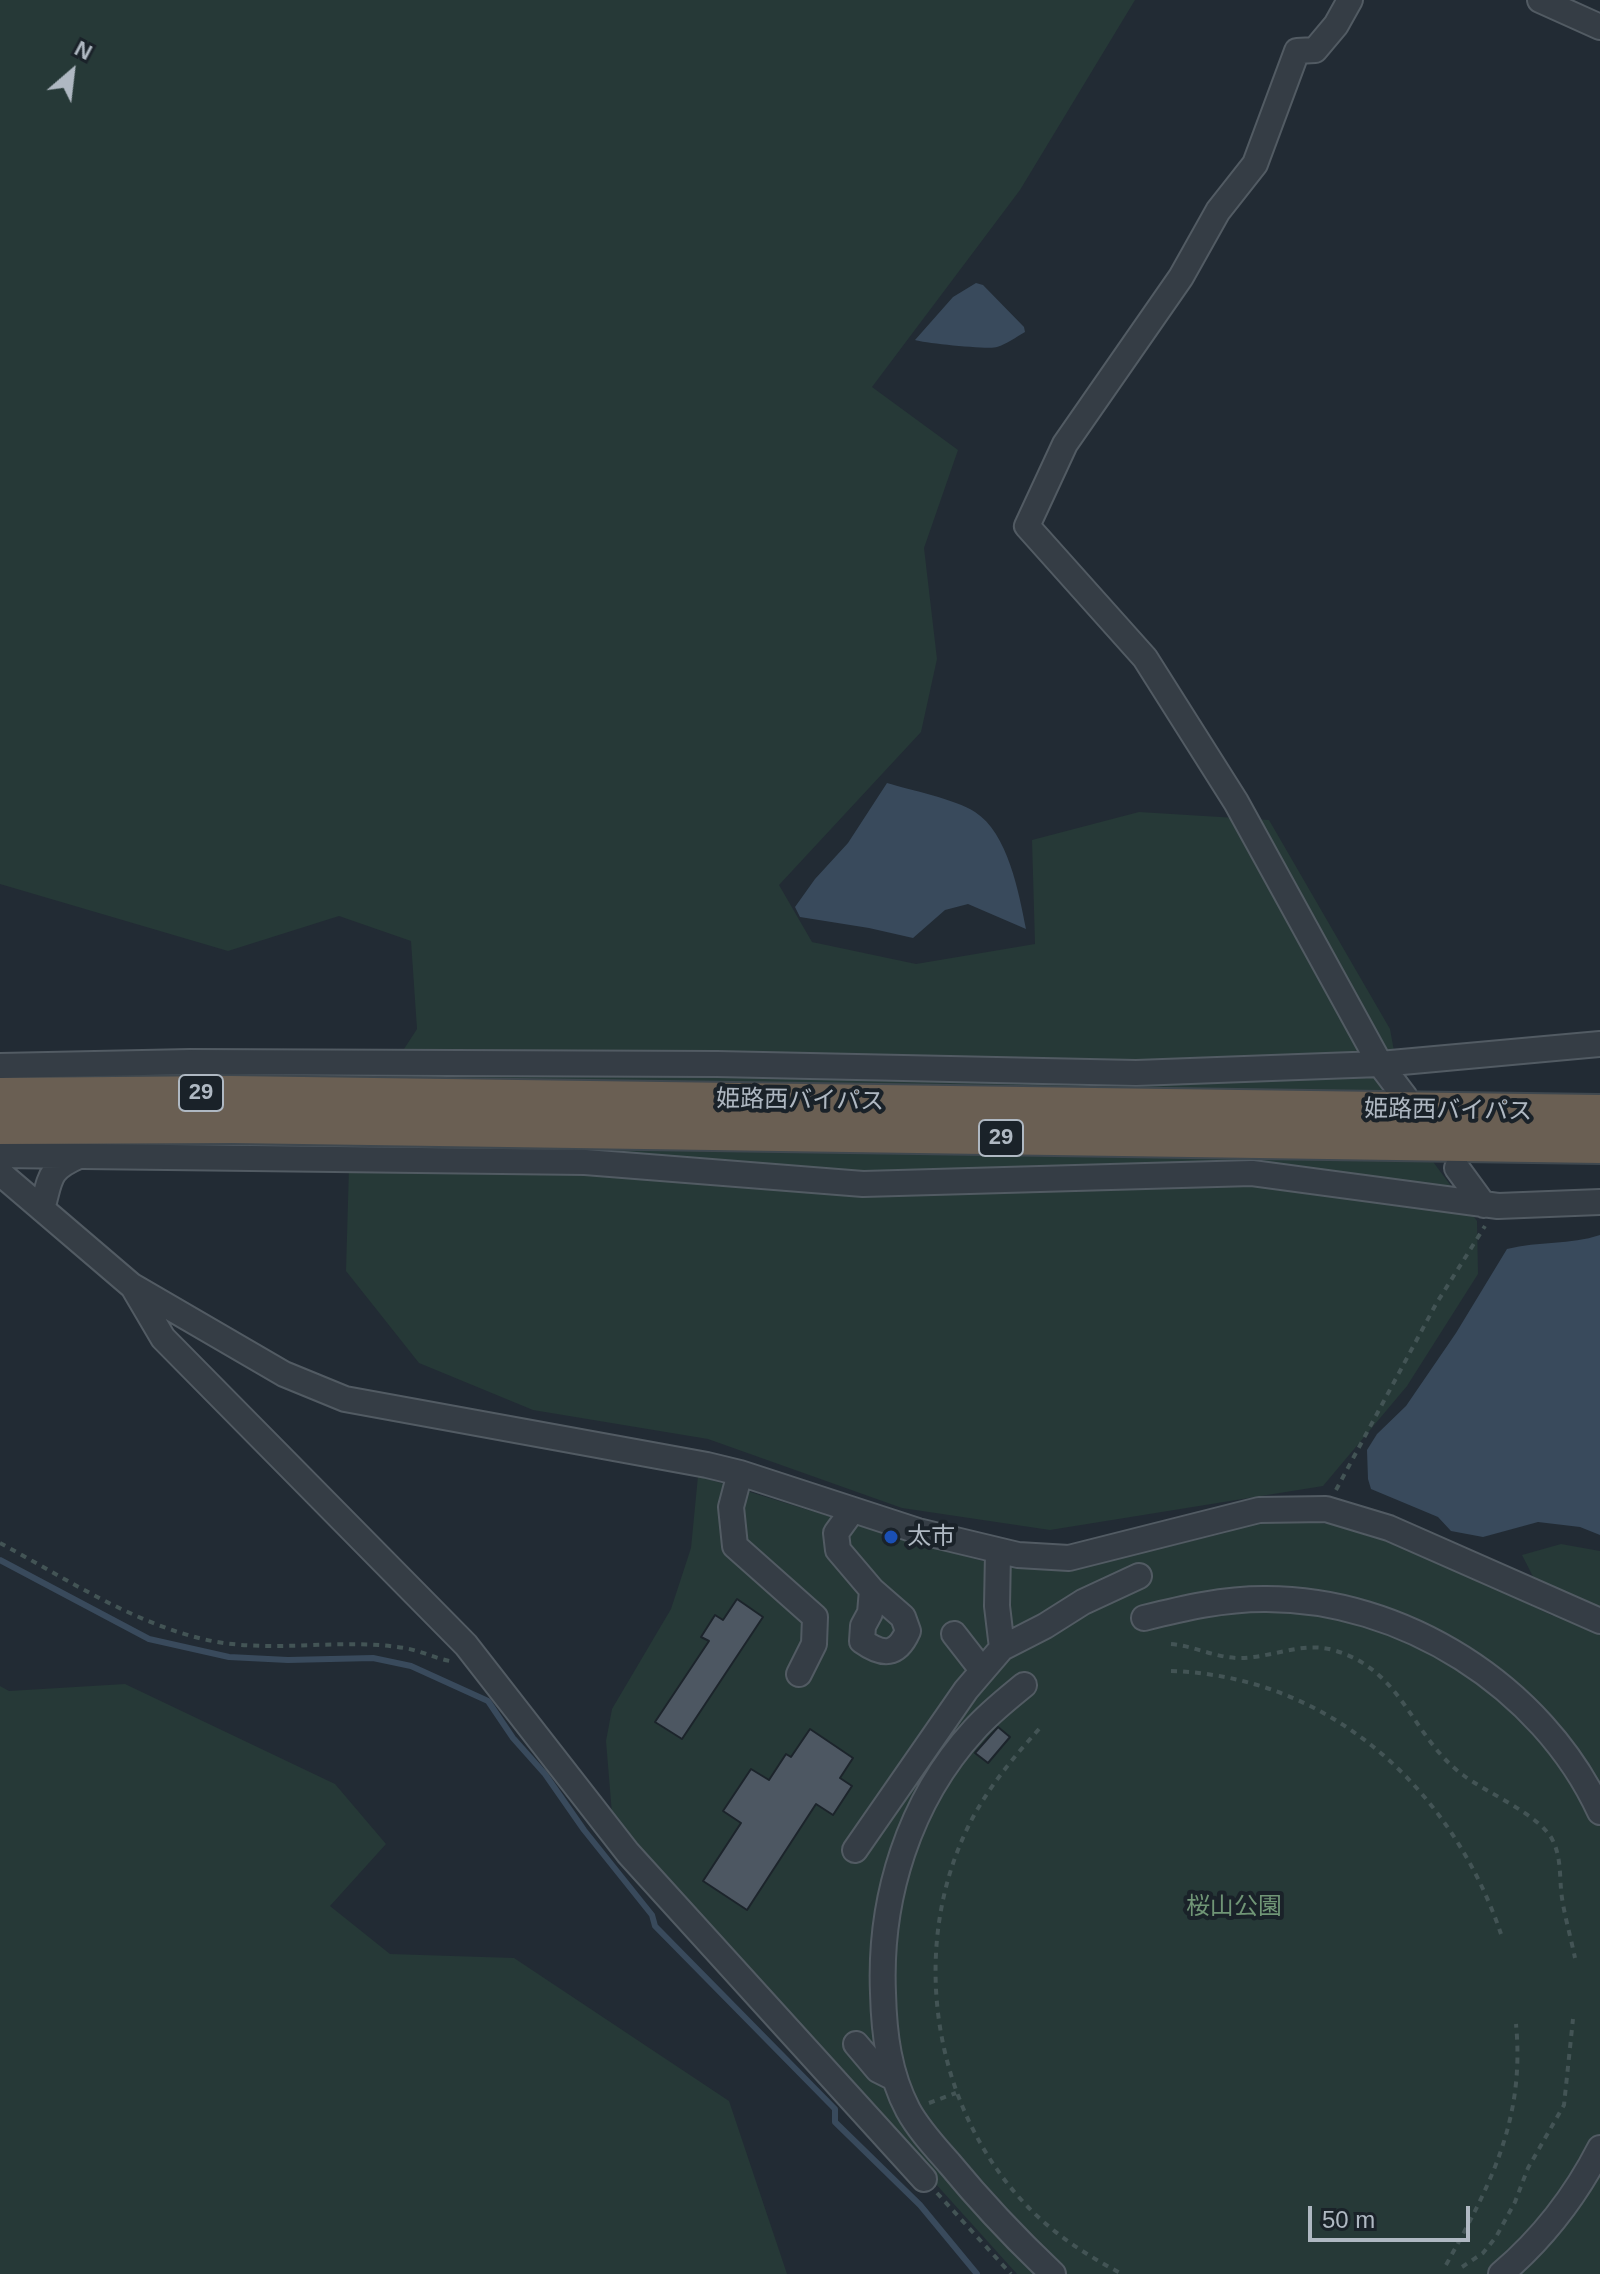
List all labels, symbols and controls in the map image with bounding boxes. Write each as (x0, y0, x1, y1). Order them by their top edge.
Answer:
north arrow (32, 32, 112, 112)
text: N (71, 36, 96, 65)
road number: 29 (179, 1075, 223, 1111)
street label: 姫路西バイパス (716, 1085, 884, 1117)
street label: 姫路西バイパス (1364, 1095, 1532, 1127)
road number: 29 (979, 1120, 1023, 1156)
place label: 太市 (907, 1523, 955, 1551)
marker: 太市 (882, 1528, 900, 1546)
park label: 桜山公園 (1186, 1893, 1282, 1921)
scale bar (1312, 2190, 1474, 2240)
text: 50 m (1322, 2206, 1375, 2233)

